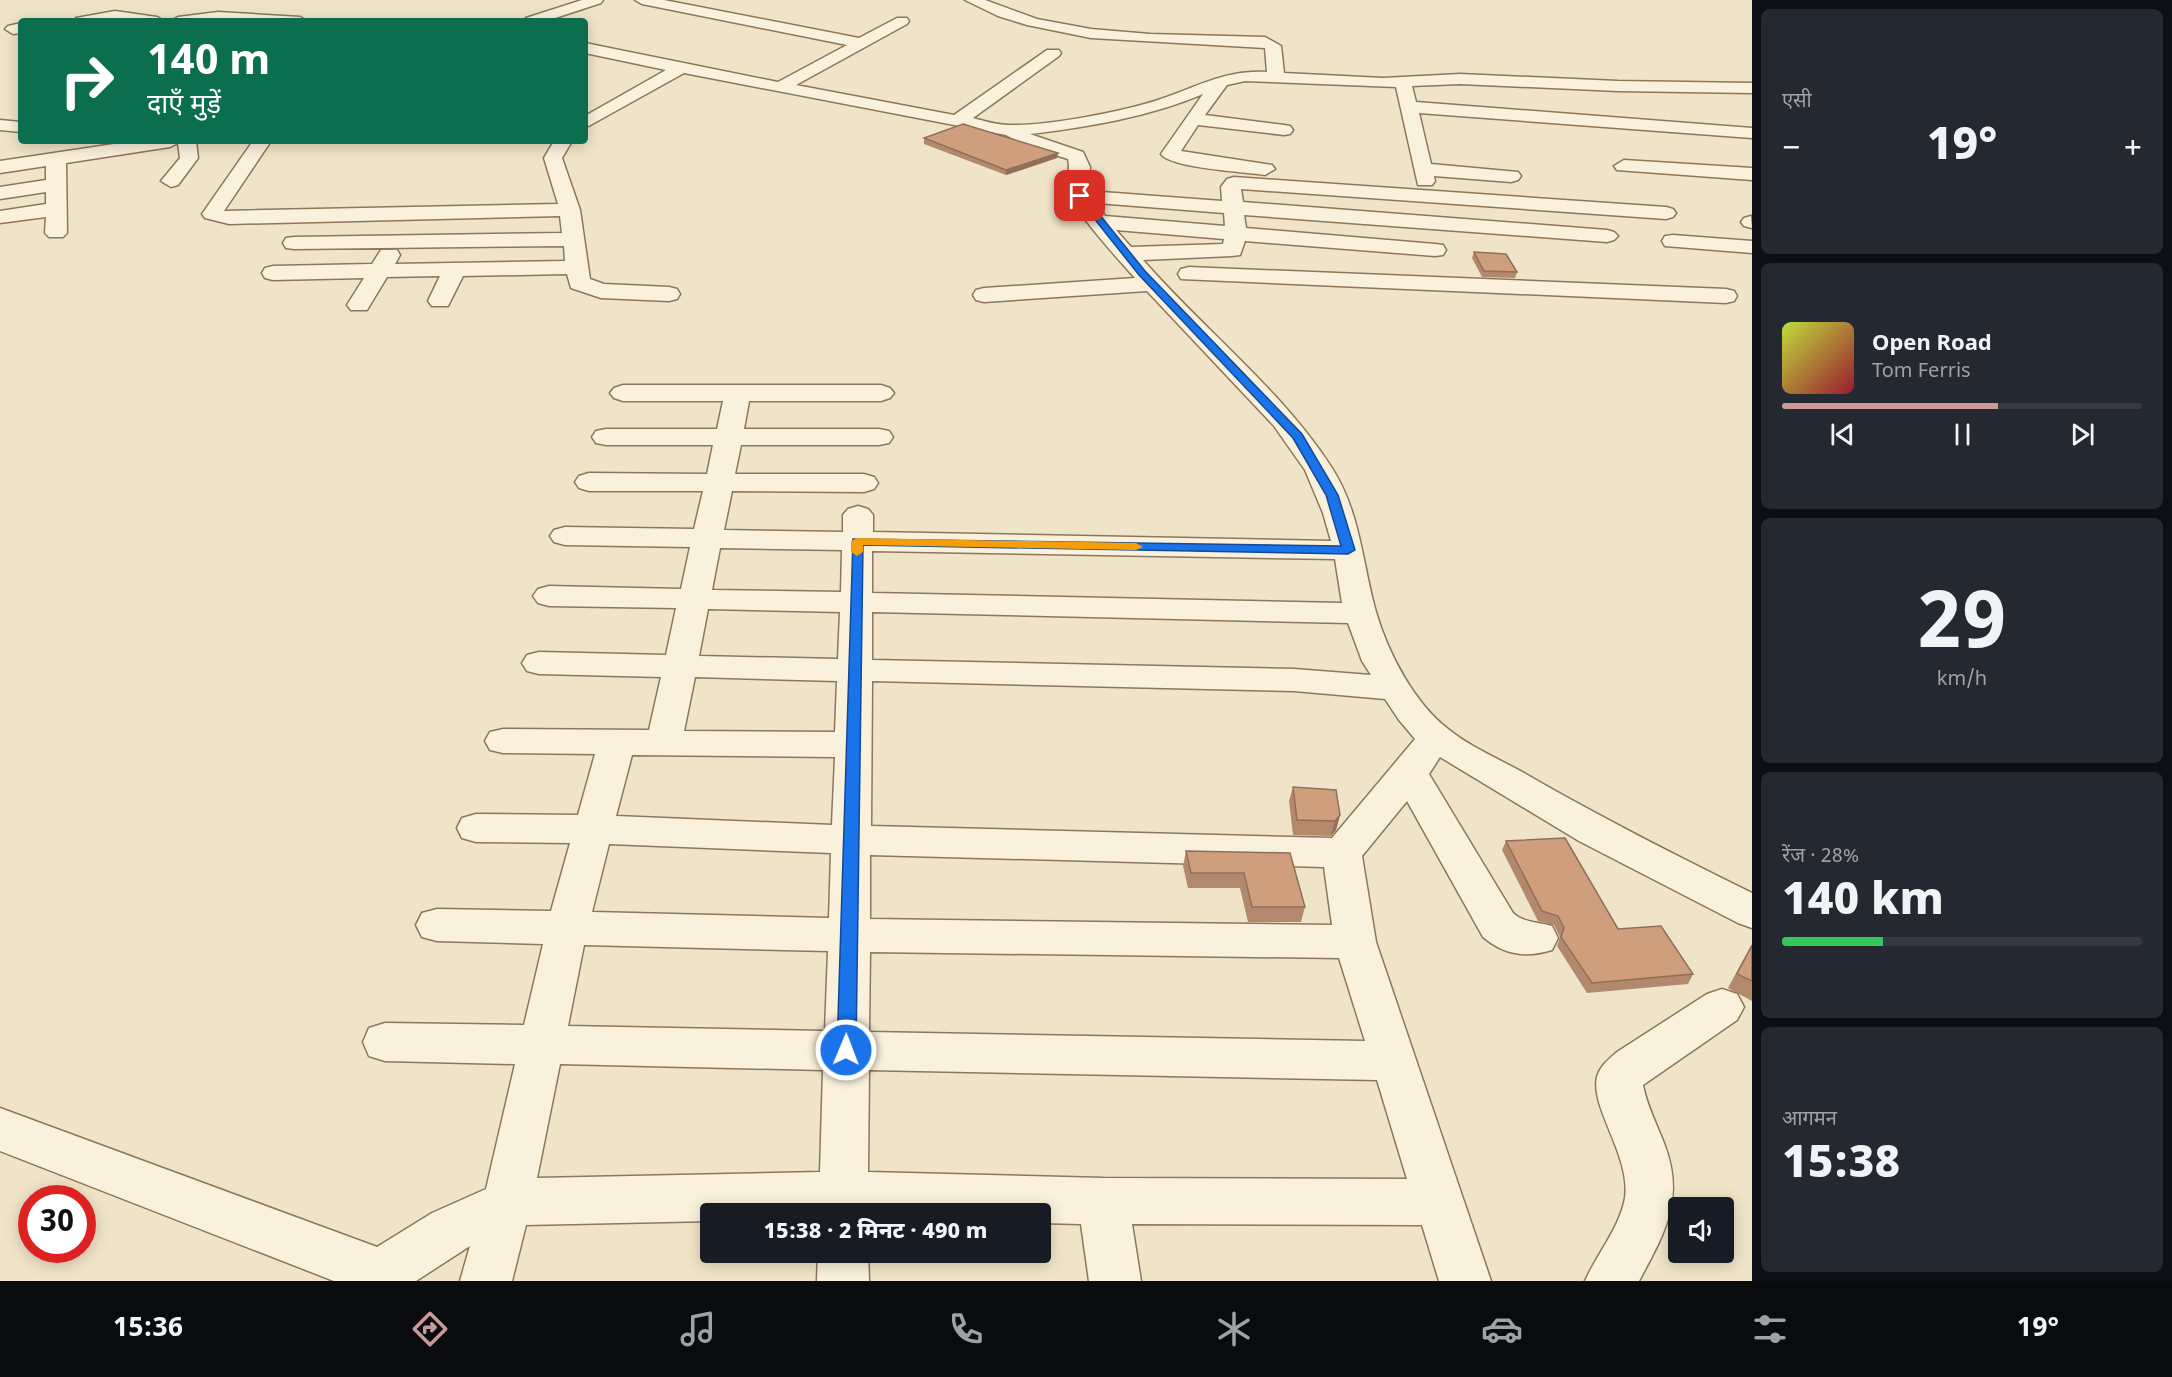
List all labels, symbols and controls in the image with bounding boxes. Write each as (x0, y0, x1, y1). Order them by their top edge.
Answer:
text: 140 m (147, 36, 270, 91)
icon: right (48, 42, 126, 120)
text: दाएँ मुड़ें (147, 89, 221, 124)
text: एसी (1782, 89, 1812, 115)
text: 19° (1927, 119, 1997, 177)
text: − (1782, 128, 1800, 171)
text: + (2124, 128, 2142, 171)
pin (1054, 170, 1105, 221)
icon: arrive (1063, 179, 1096, 212)
text: Open Road (1872, 330, 1992, 359)
text: Tom Ferris (1872, 359, 1971, 385)
icon: previous (1826, 418, 1859, 451)
icon: pause (1946, 418, 1979, 451)
icon: next (2066, 418, 2099, 451)
text: 29 (1918, 577, 2006, 679)
text: km/h (1937, 667, 1987, 693)
text: रेंज · 28% (1782, 844, 1859, 870)
text: 140 km (1782, 874, 1944, 932)
position arrow (814, 1018, 878, 1082)
text: आगमन (1782, 1107, 1837, 1133)
text: 15:38 (1782, 1137, 1900, 1195)
speed limit sign: 30 (18, 1185, 96, 1263)
map controls (1668, 1197, 1734, 1263)
button: sound (1668, 1197, 1734, 1263)
text: 15:38 · 2 मिनट · 490 m (763, 1218, 988, 1247)
icon: directions (409, 1308, 451, 1350)
icon: music (677, 1308, 719, 1350)
icon: phone (945, 1308, 987, 1350)
icon: climate (1213, 1308, 1255, 1350)
icon: car (1481, 1308, 1523, 1350)
icon: filters (1749, 1308, 1791, 1350)
text: 15:36 (113, 1312, 183, 1347)
text: 19° (2017, 1312, 2059, 1347)

